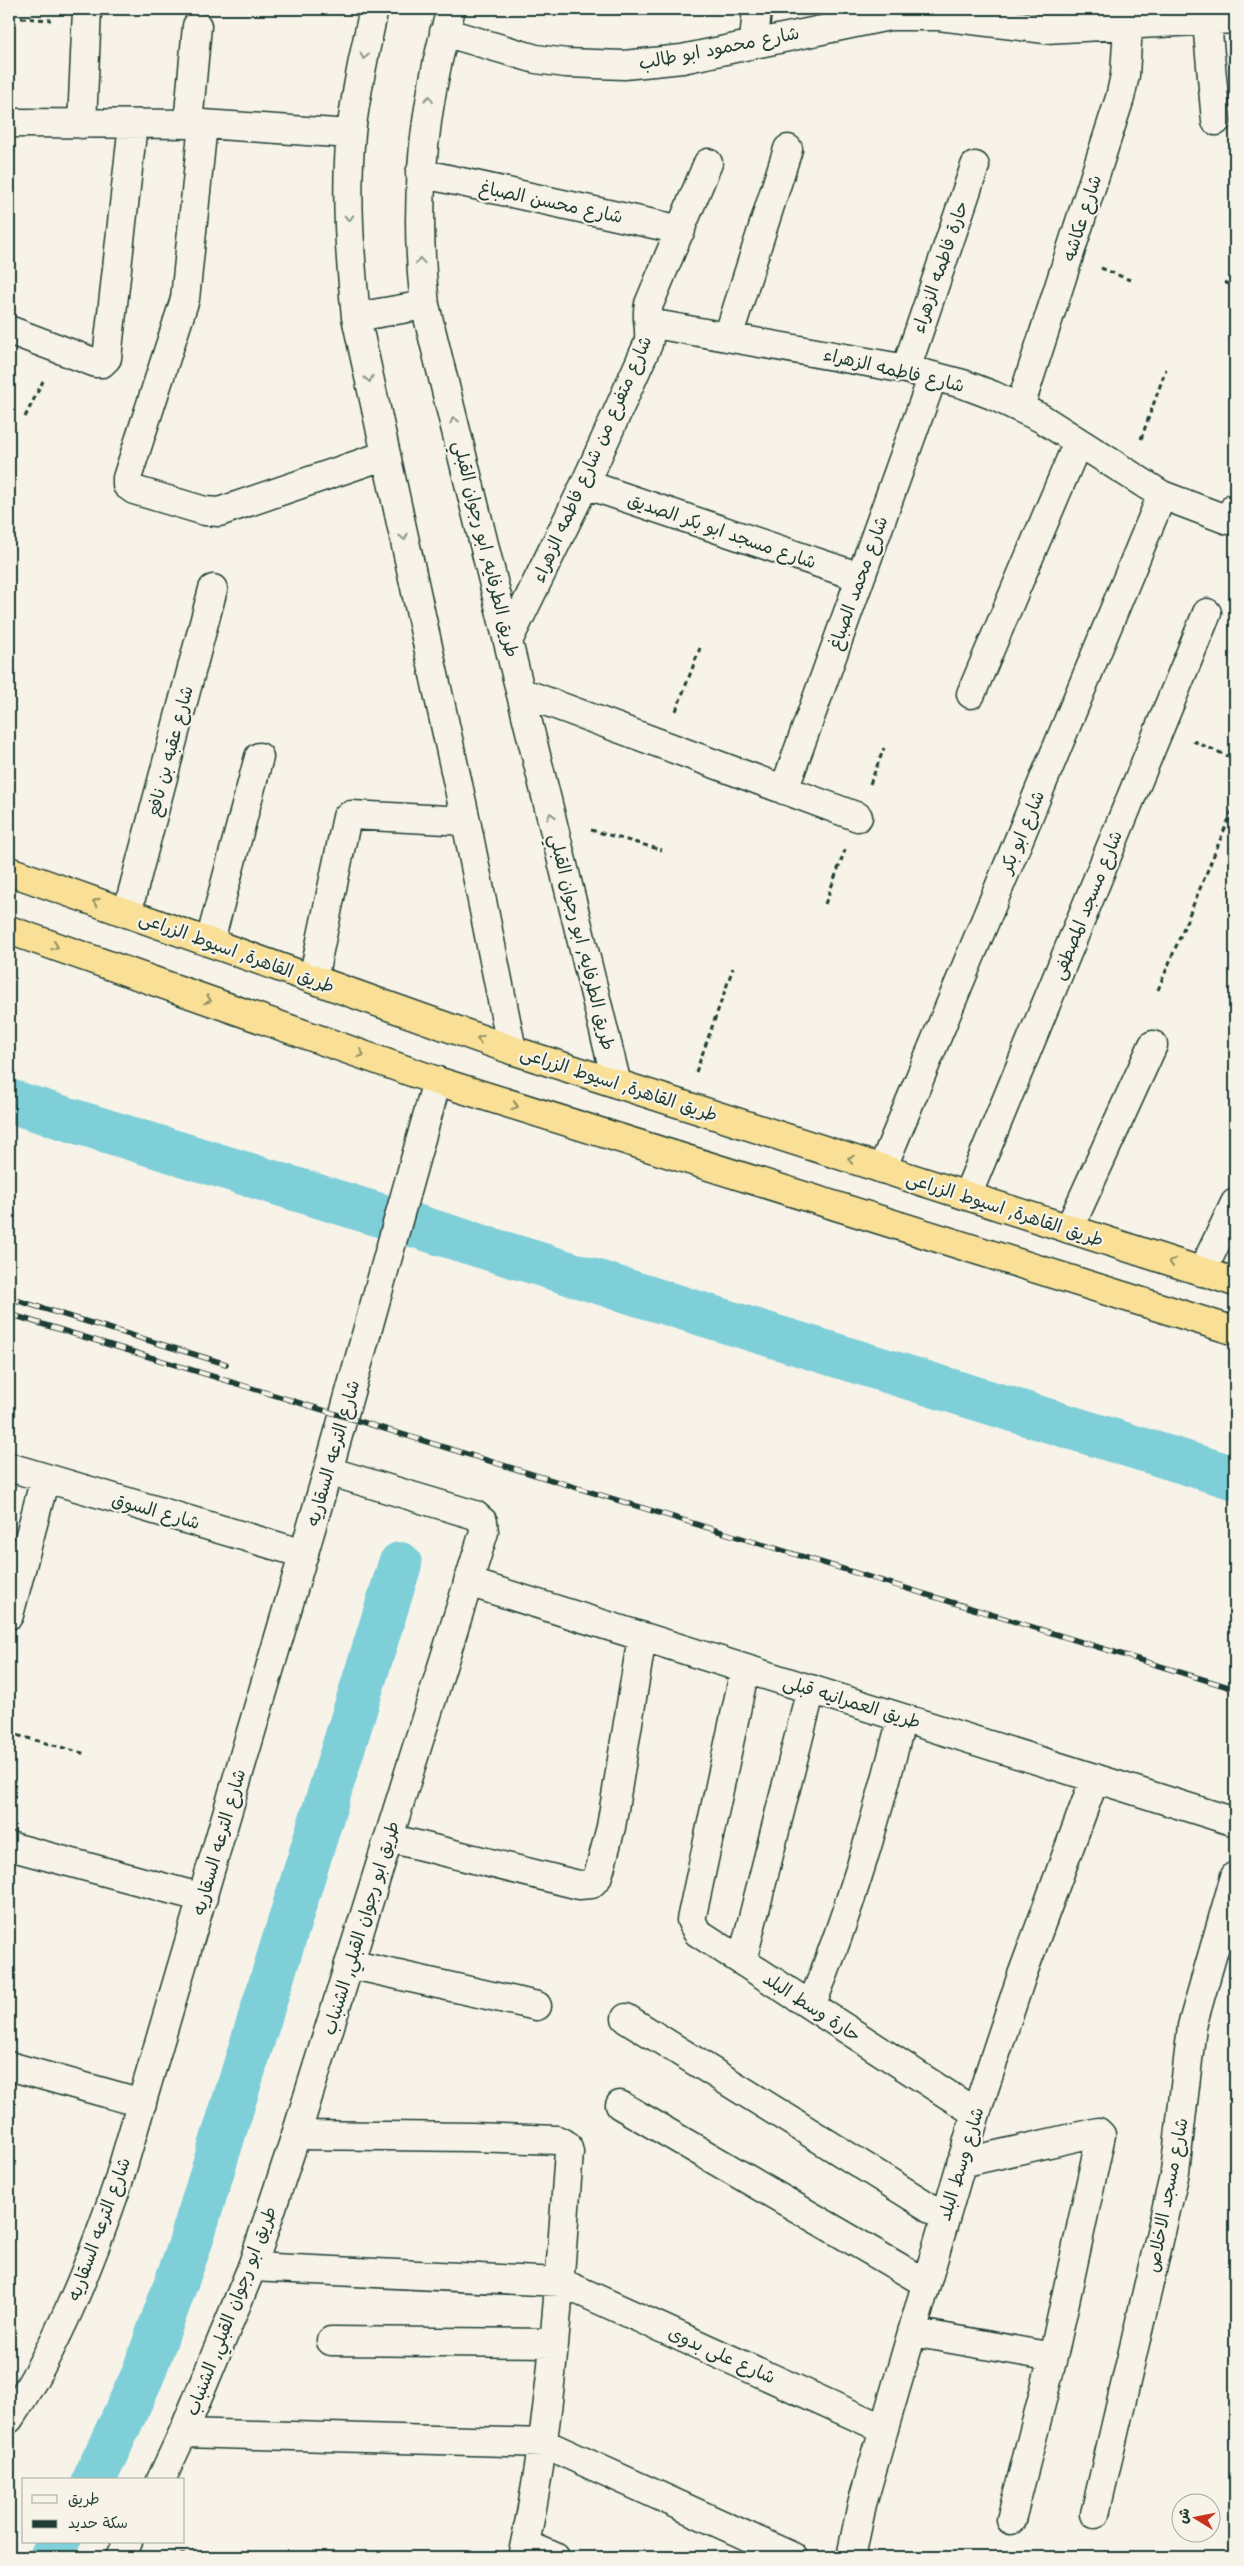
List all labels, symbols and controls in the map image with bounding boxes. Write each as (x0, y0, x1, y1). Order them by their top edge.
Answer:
street label: شارع محمود ابو طالب (636, 18, 801, 75)
one-way arrow (359, 52, 370, 61)
one-way arrow (424, 95, 434, 104)
street label: شارع عكاشه (1054, 171, 1107, 264)
street label: شارع محسن الصباغ (477, 172, 626, 229)
street label: حارة فاطمه الزهراء (903, 197, 974, 336)
one-way arrow (344, 214, 354, 222)
one-way arrow (415, 257, 426, 265)
street label: شارع متفرع من شارع فاطمه الزهراء (524, 331, 657, 586)
street label: شارع فاطمه الزهراء (821, 339, 968, 398)
one-way arrow (363, 374, 374, 383)
one-way arrow (449, 416, 459, 424)
street label: طريق الطرفايه, ابو رجوان القبلي (444, 437, 527, 661)
street label: شارع مسجد ابو بكر الصديق (625, 485, 820, 575)
street label: شارع محمد الصباغ (820, 512, 893, 653)
one-way arrow (398, 533, 409, 542)
street label: شارع عقبه بن نافع (138, 682, 200, 819)
street label: شارع ابو بكر (990, 786, 1050, 879)
one-way arrow (546, 811, 557, 820)
street label: شارع مسجد المصطفى (1043, 826, 1128, 983)
street label: طريق الطرفايه, ابو رجوان القبلي (540, 830, 623, 1054)
one-way arrow (92, 898, 101, 908)
street label: طريق القاهرة, اسيوط الزراعى (136, 903, 339, 999)
one-way arrow (50, 940, 58, 950)
one-way arrow (203, 994, 212, 1004)
one-way arrow (476, 1034, 485, 1044)
street label: طريق القاهرة, اسيوط الزراعى (517, 1038, 722, 1127)
one-way arrow (356, 1048, 365, 1058)
one-way arrow (511, 1100, 519, 1110)
one-way arrow (847, 1155, 856, 1165)
street label: طريق القاهرة, اسيوط الزراعى (903, 1163, 1108, 1252)
one-way arrow (1168, 1258, 1177, 1268)
street label: شارع الترعه السقاريه (298, 1376, 365, 1529)
street label: شارع السوق (109, 1484, 204, 1535)
street label: طريق العمرانيه قبلى (780, 1667, 925, 1734)
street label: شارع الترعه السقاريه (184, 1765, 251, 1918)
street label: طريق ابو رجوان القبلي, الشنباب (314, 1817, 409, 2039)
street label: حارة وسط البلد (759, 1964, 867, 2048)
street label: شارع وسط البلد (929, 2103, 990, 2224)
street label: شارع مسجد الاخلاص (1137, 2115, 1194, 2274)
street label: شارع الترعه السقاريه (59, 2153, 136, 2304)
street label: طريق ابو رجوان القبلي, الشنباب (177, 2202, 286, 2421)
street label: شارع على بدوى (665, 2318, 781, 2389)
legend (22, 2478, 185, 2544)
text: طريق (68, 2486, 100, 2509)
north arrow (1172, 2494, 1222, 2544)
text: ش (1171, 2506, 1194, 2525)
text: سكة حديد (68, 2510, 128, 2533)

